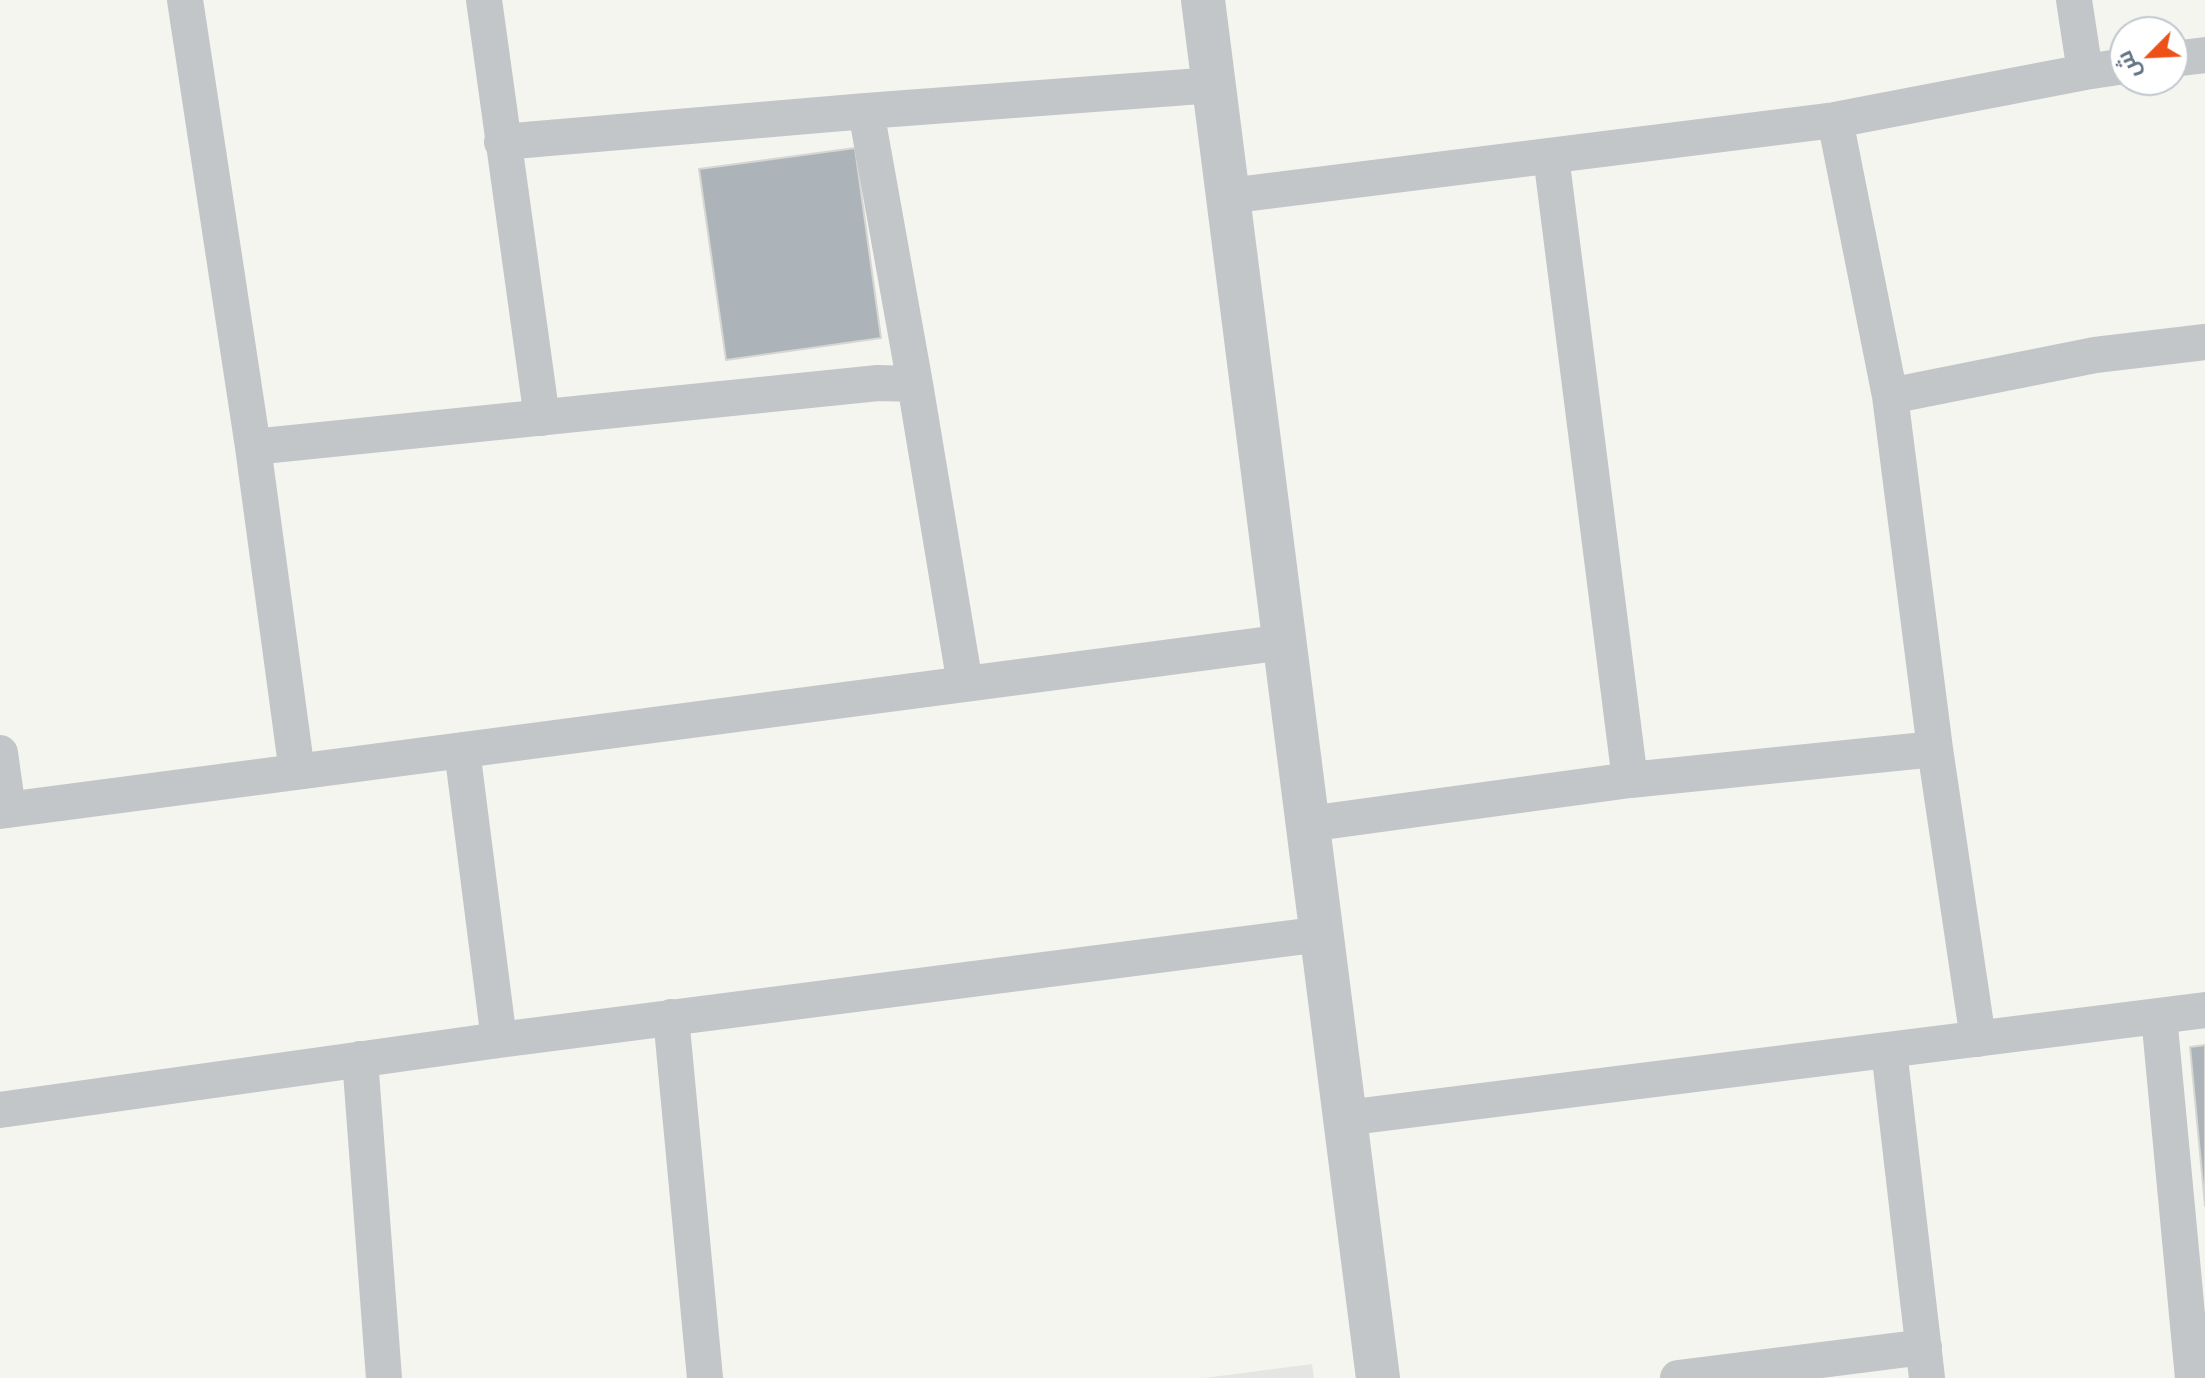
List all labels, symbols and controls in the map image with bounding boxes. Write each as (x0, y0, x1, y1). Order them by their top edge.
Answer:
north arrow (2109, 16, 2189, 96)
text: ش (2111, 47, 2147, 83)

